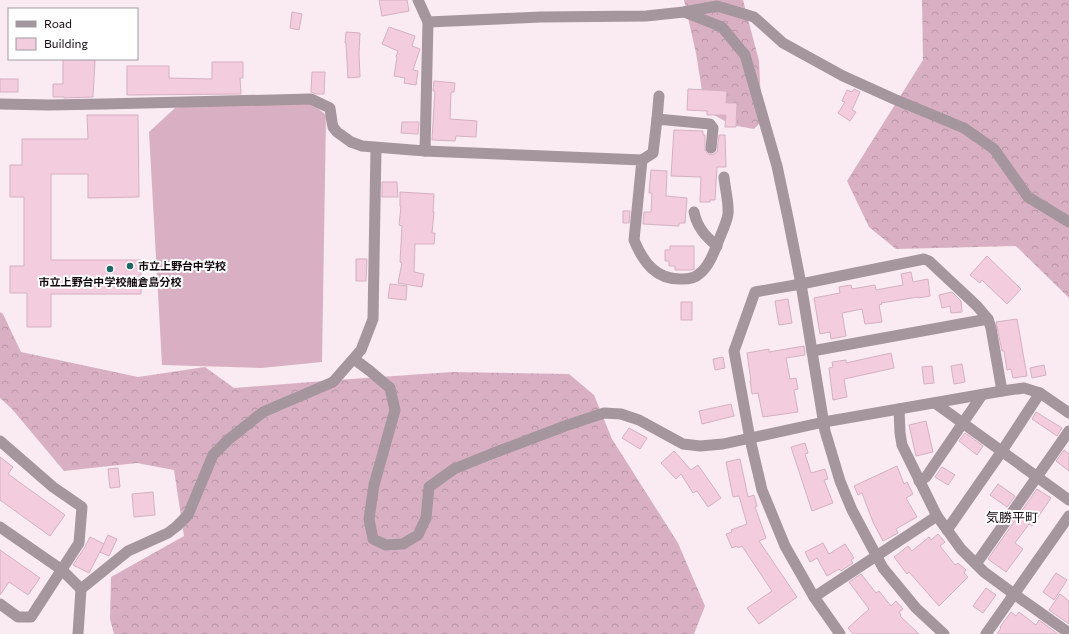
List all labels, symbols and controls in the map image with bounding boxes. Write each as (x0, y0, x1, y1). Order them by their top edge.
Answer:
legend (8, 8, 138, 60)
text: Road (44, 16, 72, 30)
text: Building (44, 36, 88, 50)
place label: 市立上野台中学校 (138, 259, 226, 272)
marker: 市立上野台中学校 (125, 261, 135, 271)
marker: 市立上野台中学校舳倉島分校 (105, 264, 115, 274)
place label: 市立上野台中学校舳倉島分校 (39, 275, 182, 288)
district label: 気勝平町 (986, 509, 1038, 525)

